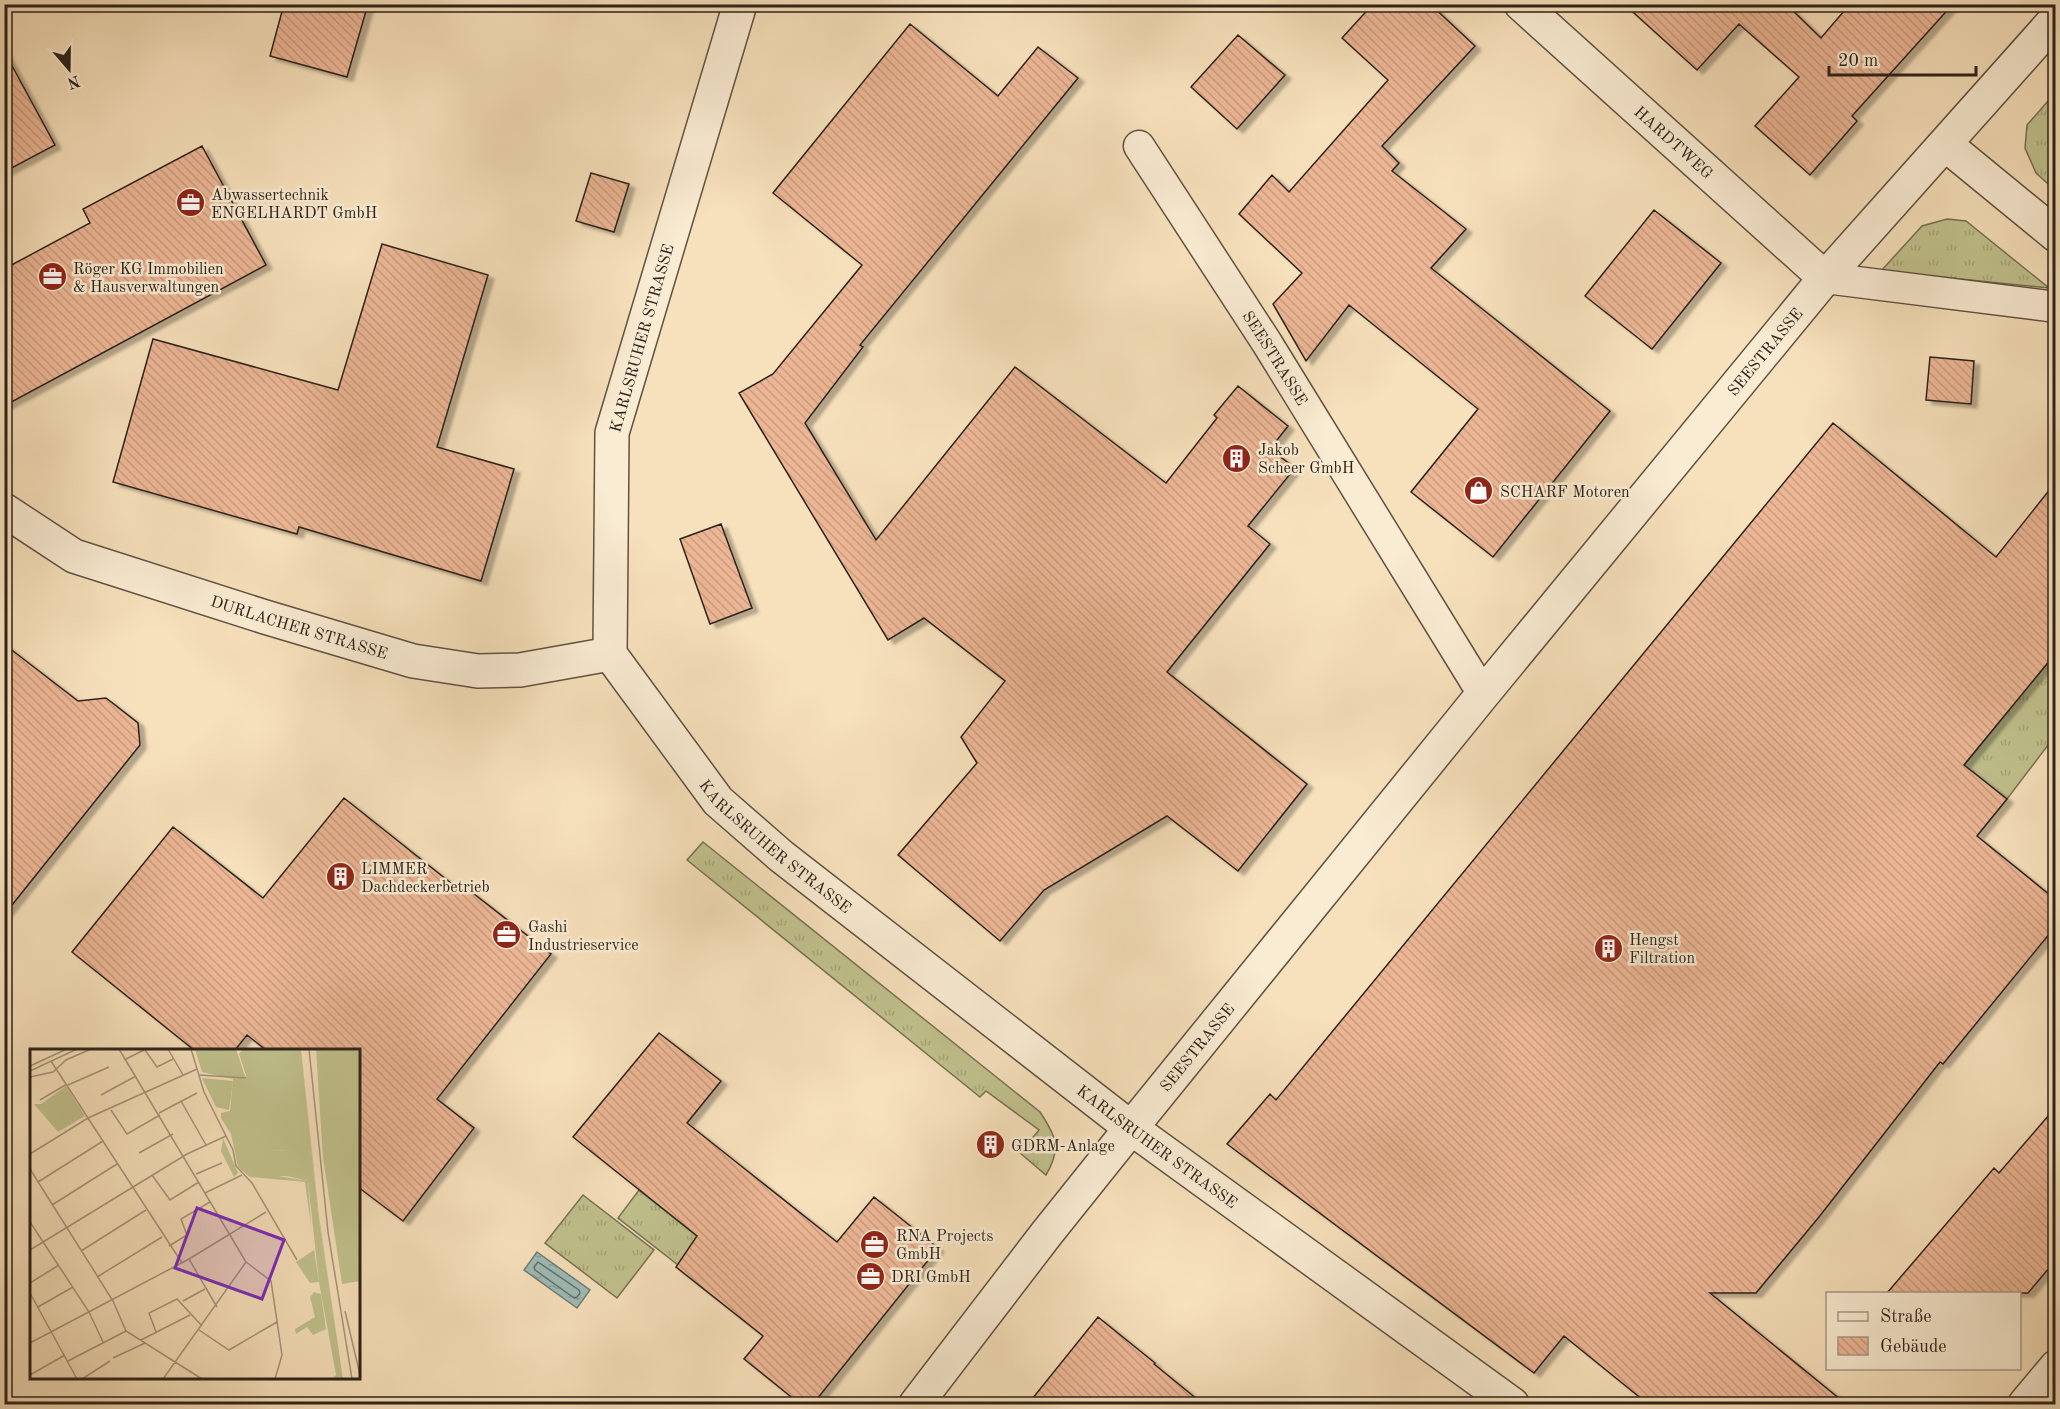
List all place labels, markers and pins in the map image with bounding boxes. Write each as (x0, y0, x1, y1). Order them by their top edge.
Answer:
office icon: Abwassertechnik ENGELHARDT GmbH (174, 187, 206, 219)
place label: Abwassertechnik ENGELHARDT GmbH (211, 188, 377, 222)
office icon: Röger KG Immobilien & Hausverwaltungen (36, 261, 68, 293)
place label: Röger KG Immobilien & Hausverwaltungen (73, 262, 224, 296)
building icon: Jakob Scheer GmbH (1221, 442, 1253, 474)
place label: Jakob Scheer GmbH (1258, 443, 1354, 477)
shop icon: SCHARF Motoren (1463, 475, 1495, 507)
place label: SCHARF Motoren (1500, 485, 1630, 501)
building icon: LIMMER Dachdeckerbetrieb (324, 861, 356, 893)
place label: LIMMER Dachdeckerbetrieb (361, 862, 490, 896)
office icon: Gashi Industrieservice (491, 919, 523, 951)
place label: Gashi Industrieservice (528, 920, 639, 954)
building icon: Hengst Filtration (1592, 932, 1624, 964)
place label: Hengst Filtration (1629, 933, 1695, 967)
building icon: GDRM-Anlage (974, 1129, 1006, 1161)
place label: GDRM-Anlage (1011, 1139, 1115, 1155)
office icon: RNA Projects GmbH (859, 1228, 891, 1260)
place label: RNA Projects GmbH (896, 1229, 993, 1263)
office icon: DRI GmbH (854, 1260, 886, 1292)
place label: DRI GmbH (891, 1270, 971, 1286)

